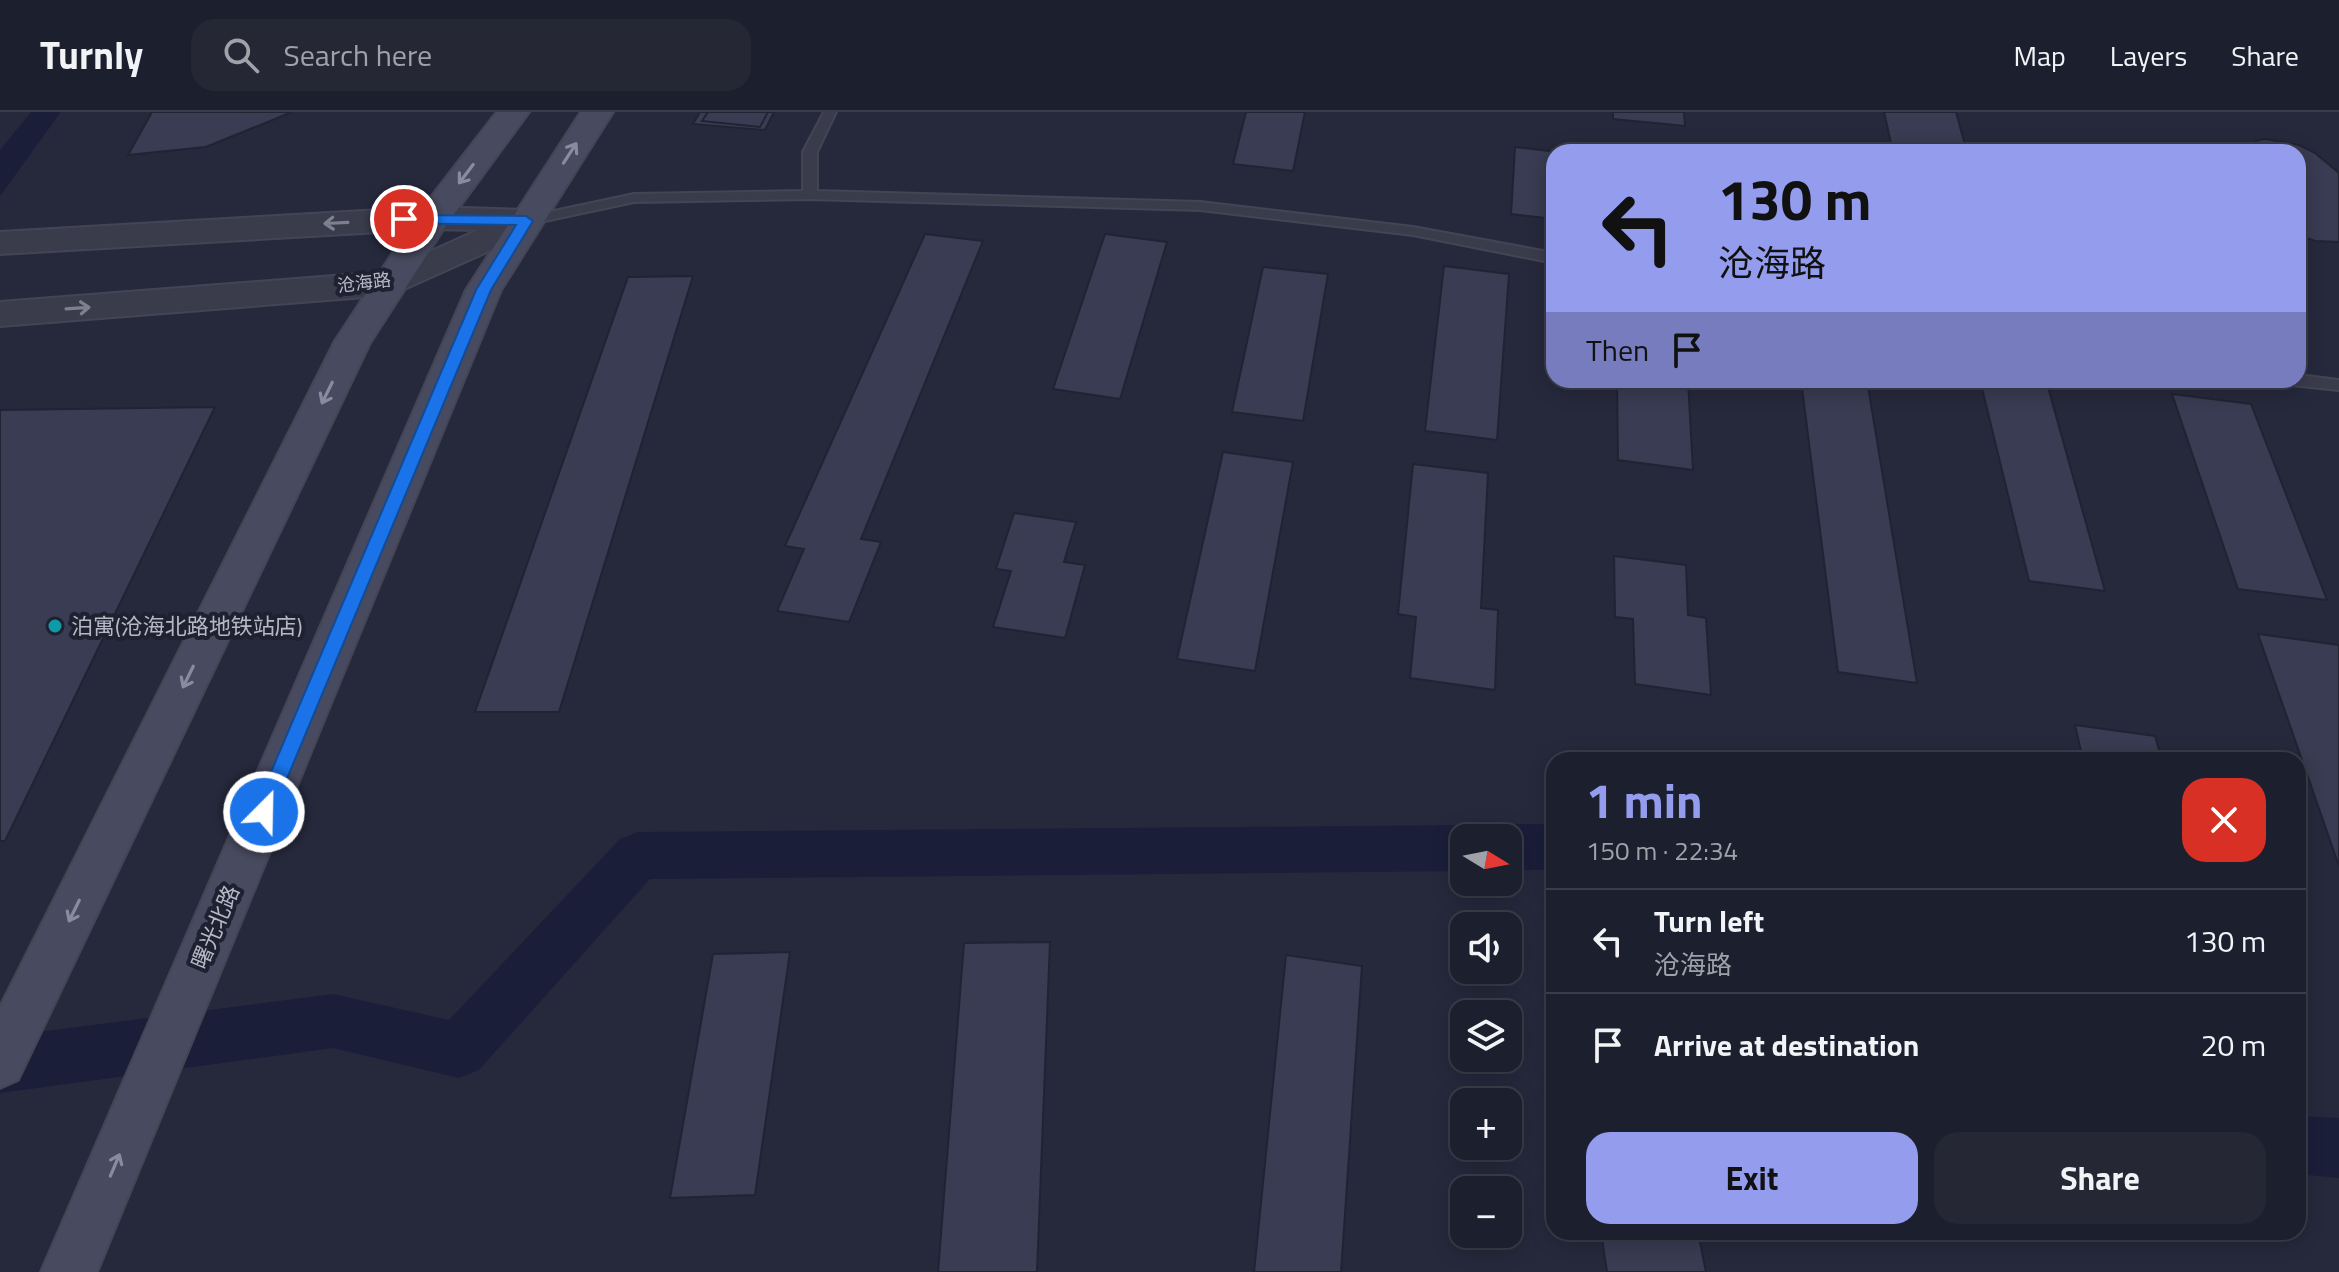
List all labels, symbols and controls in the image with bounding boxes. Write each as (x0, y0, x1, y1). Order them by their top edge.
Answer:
search box (191, 19, 751, 91)
text: Turnly (40, 26, 143, 84)
text: Search here (283, 32, 432, 78)
icon: search (219, 33, 263, 77)
text: Map (2013, 34, 2066, 77)
text: Layers (2110, 34, 2187, 77)
text: Share (2231, 34, 2299, 77)
one-way arrow (563, 142, 579, 165)
text: 130 m (1718, 157, 1871, 242)
one-way arrow (458, 163, 474, 185)
icon: left (1586, 176, 1690, 280)
pin (370, 185, 438, 253)
icon: arrive (382, 197, 426, 241)
one-way arrow (323, 216, 350, 231)
text: 沧海路 (1718, 235, 1826, 290)
street label: 沧海路 (335, 266, 392, 299)
one-way arrow (64, 300, 91, 315)
text: Then (1586, 327, 1649, 373)
icon: arrive (1665, 328, 1709, 372)
one-way arrow (319, 381, 334, 405)
place label: 泊寓(沧海北路地铁站店) (71, 609, 303, 643)
marker: 泊寓(沧海北路地铁站店) (46, 617, 64, 635)
one-way arrow (180, 665, 195, 689)
text: 1 min (1586, 764, 1703, 837)
position arrow (222, 770, 306, 854)
button: close (2182, 778, 2266, 862)
north arrow (1450, 824, 1522, 896)
map controls (1450, 824, 1522, 1248)
text: 150 m · 22:34 (1586, 831, 1738, 870)
street label: 曙光北路 (182, 880, 248, 974)
one-way arrow (66, 898, 81, 922)
text: Turn left (1654, 898, 1764, 944)
button: sound (1450, 912, 1522, 984)
text: 130 m (2184, 918, 2266, 964)
icon: left (1586, 919, 1630, 963)
text: 沧海路 (1654, 945, 1732, 984)
button: layers (1450, 1000, 1522, 1072)
text: Arrive at destination (1654, 1022, 1919, 1068)
text: 20 m (2201, 1022, 2266, 1068)
icon: arrive (1586, 1023, 1630, 1067)
button: + (1450, 1088, 1522, 1160)
button: Exit (1586, 1132, 1918, 1224)
button: Share (1934, 1132, 2266, 1224)
one-way arrow (108, 1153, 123, 1178)
button: − (1450, 1176, 1522, 1248)

